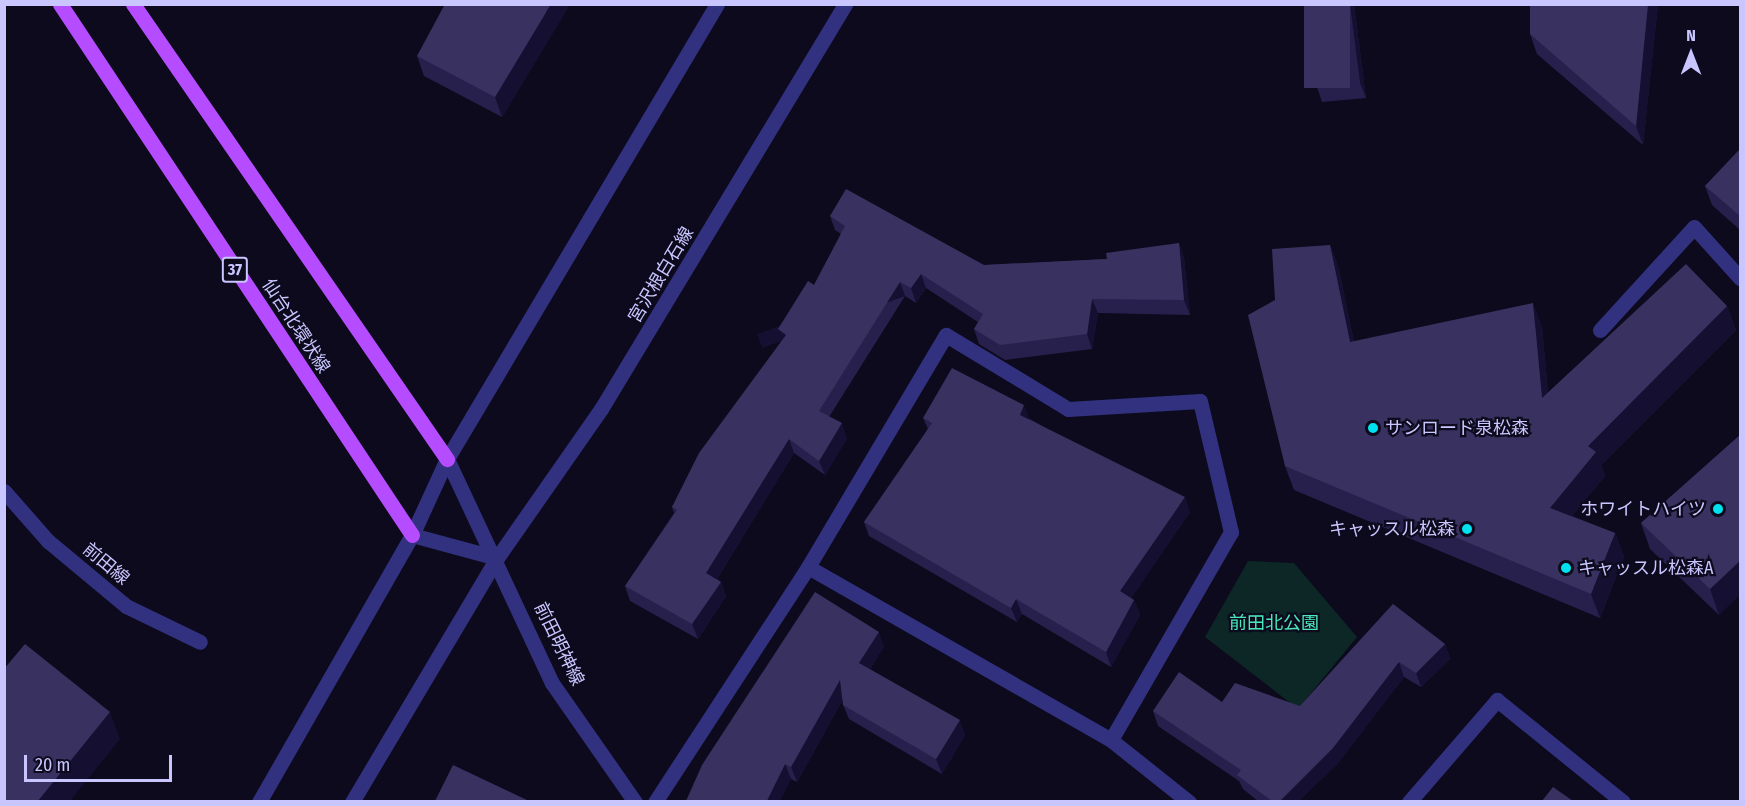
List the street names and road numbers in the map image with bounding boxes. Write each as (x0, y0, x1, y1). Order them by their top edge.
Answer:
street label: 宮沢根白石線 (624, 223, 698, 327)
road number: 37 (222, 257, 248, 283)
street label: 仙台北環状線 (258, 275, 334, 377)
street label: 前田線 (78, 538, 134, 590)
street label: 前田明神線 (530, 599, 588, 689)

